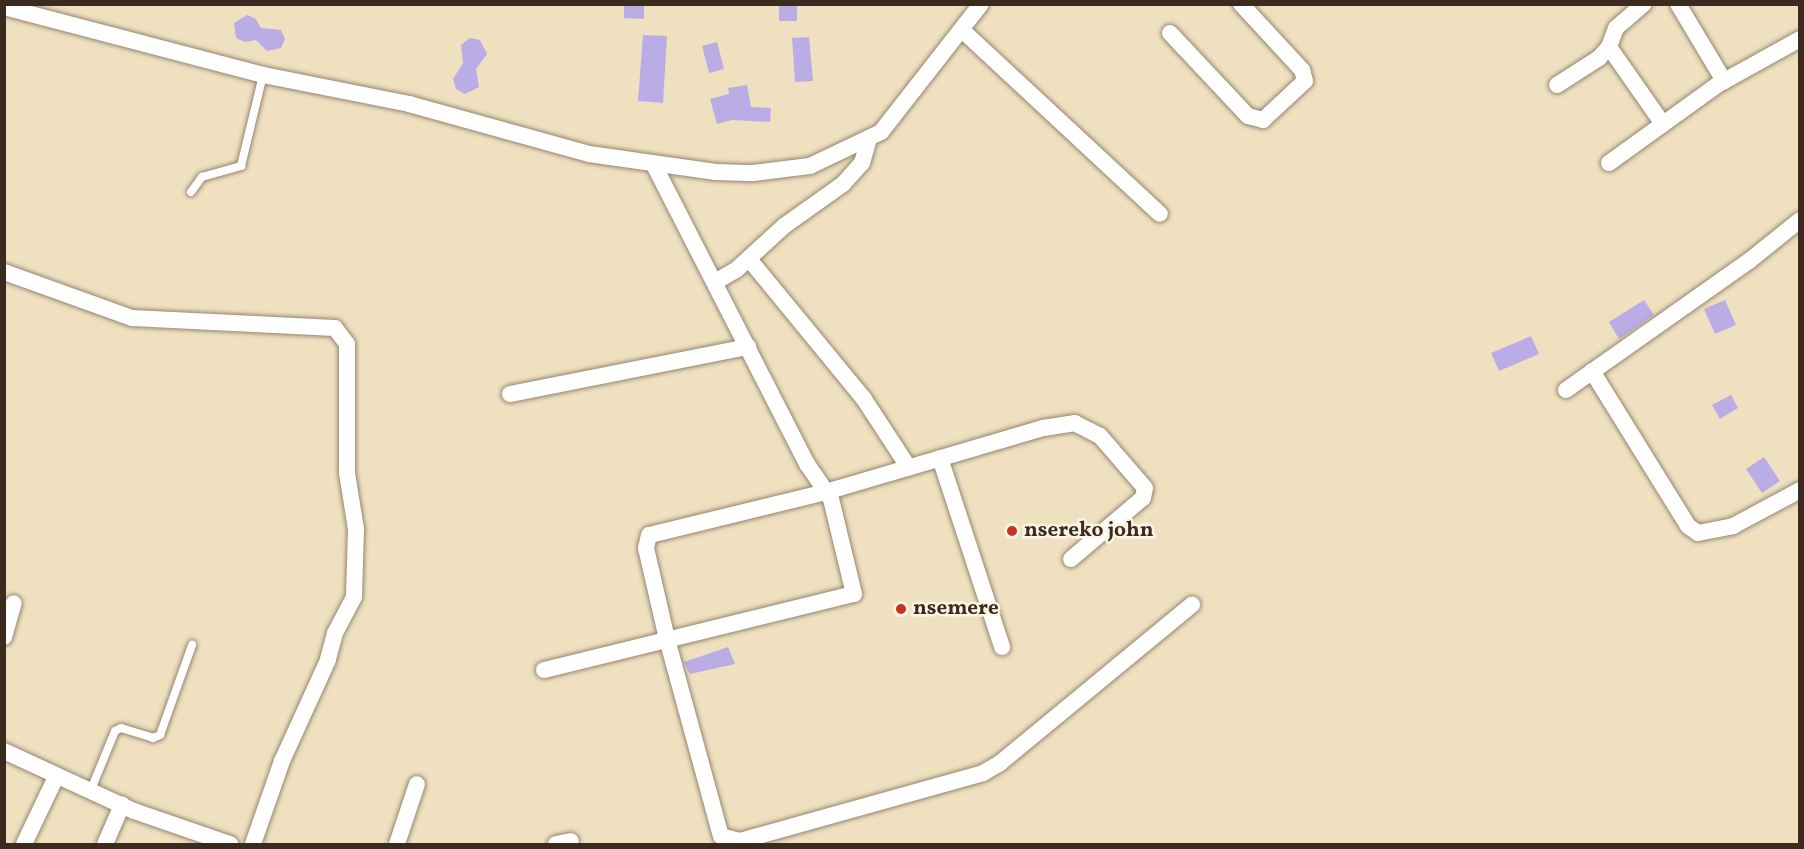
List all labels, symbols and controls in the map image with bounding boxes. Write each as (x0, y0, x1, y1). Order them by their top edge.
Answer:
place label: nsereko john (1024, 518, 1154, 544)
marker: nsereko john (1005, 524, 1019, 538)
place label: nsemere (913, 596, 999, 622)
marker: nsemere (894, 602, 908, 616)

